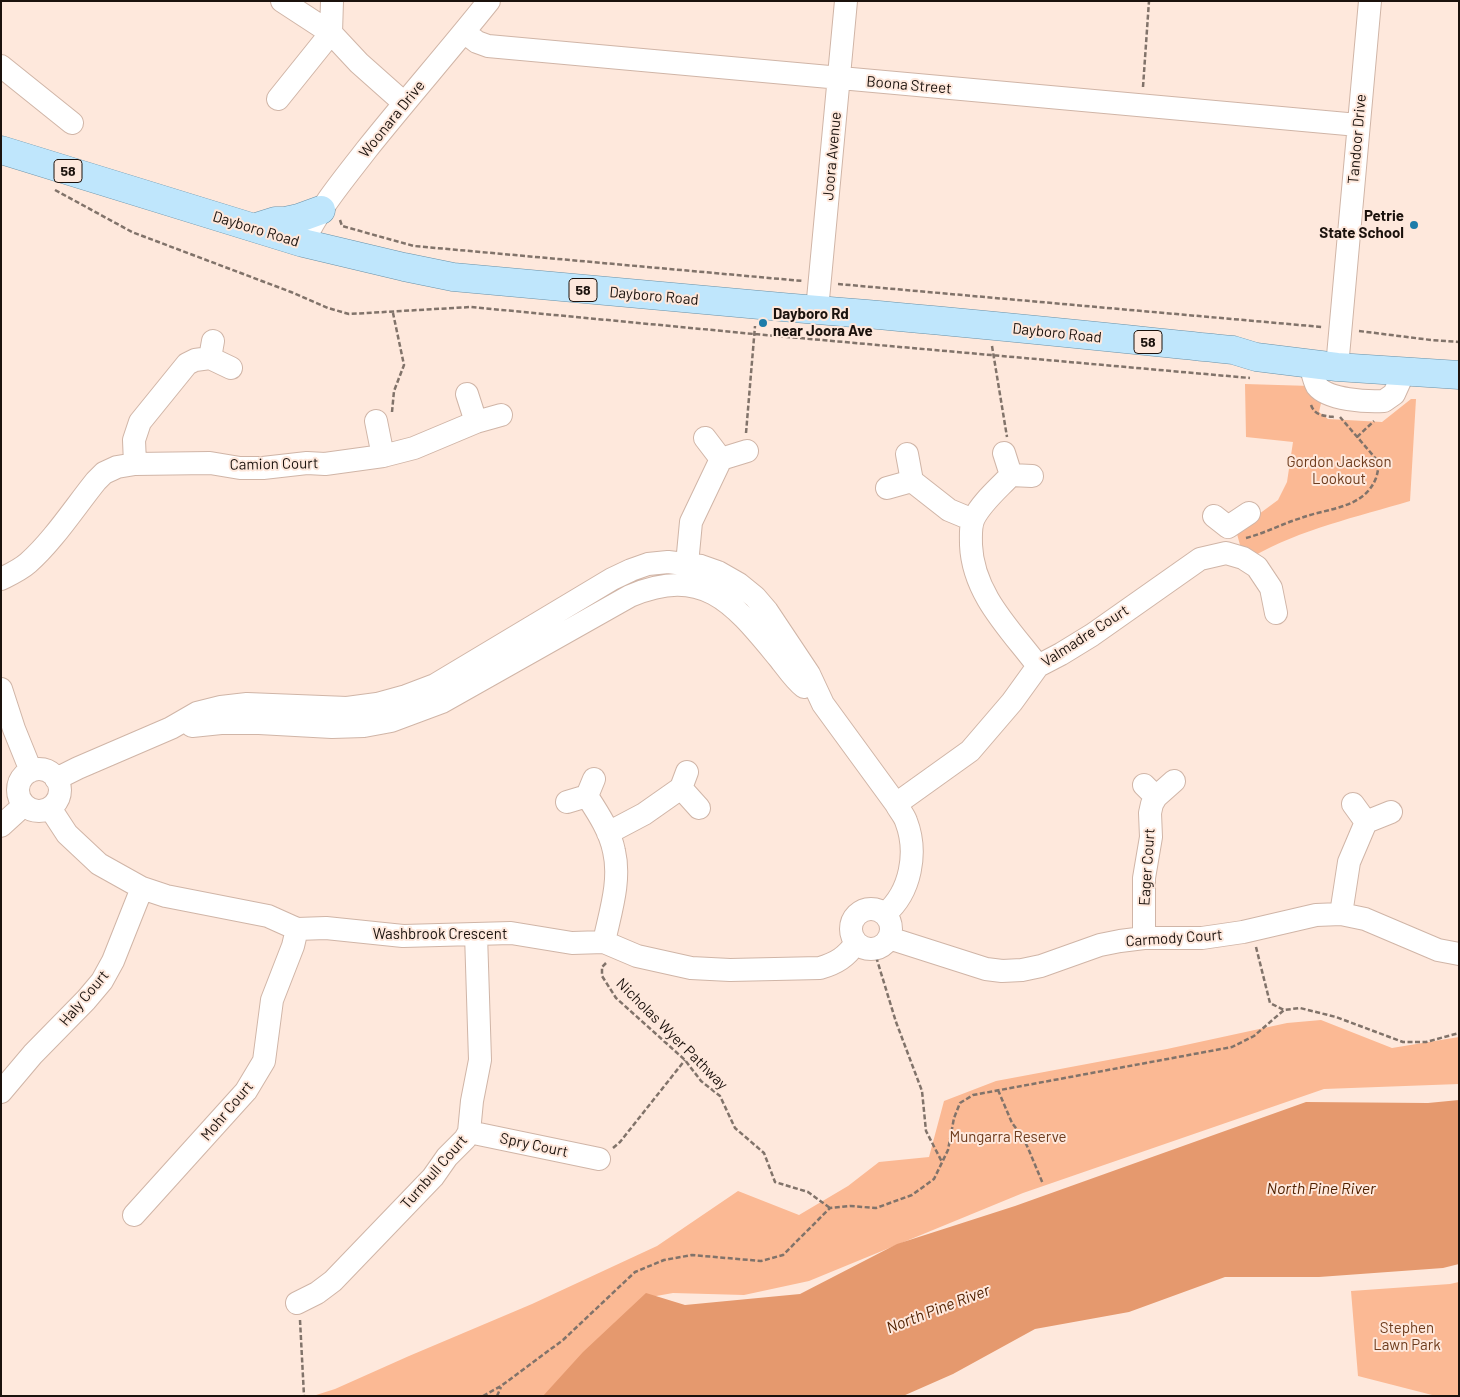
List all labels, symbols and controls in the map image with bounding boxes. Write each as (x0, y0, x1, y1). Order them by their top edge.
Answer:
street label: Boona Street (866, 72, 952, 98)
street label: Woonara Drive (355, 77, 429, 161)
street label: Tandoor Drive (1344, 93, 1370, 185)
street label: Joora Avenue (819, 111, 845, 201)
road number: 58 (54, 160, 82, 182)
street label: Dayboro Road (210, 207, 302, 251)
place label: Petrie State School (1319, 207, 1404, 242)
marker: Petrie State School (1408, 219, 1420, 231)
road number: 58 (569, 278, 597, 302)
street label: Dayboro Road (609, 283, 699, 309)
place label: Dayboro Rd near Joora Ave (773, 305, 873, 340)
marker: Dayboro Rd near Joora Ave (757, 317, 769, 329)
street label: Dayboro Road (1011, 319, 1103, 347)
road number: 58 (1134, 331, 1162, 354)
park label: Gordon Jackson Lookout (1286, 453, 1392, 488)
street label: Camion Court (230, 454, 318, 474)
street label: Valmadre Court (1038, 601, 1132, 671)
street label: Eager Court (1135, 828, 1159, 906)
street label: Washbrook Crescent (373, 925, 507, 943)
street label: Carmody Court (1125, 926, 1223, 950)
street label: Haly Court (55, 966, 113, 1030)
street label: Nicholas Wyer Pathway (612, 974, 732, 1094)
street label: Mohr Court (197, 1078, 257, 1144)
park label: Mungarra Reserve (949, 1128, 1067, 1146)
street label: Spry Court (498, 1129, 570, 1161)
street label: Turnbull Court (397, 1131, 471, 1213)
water label: North Pine River (1266, 1179, 1376, 1199)
water label: North Pine River (884, 1280, 992, 1338)
park label: Stephen Lawn Park (1373, 1319, 1441, 1354)

